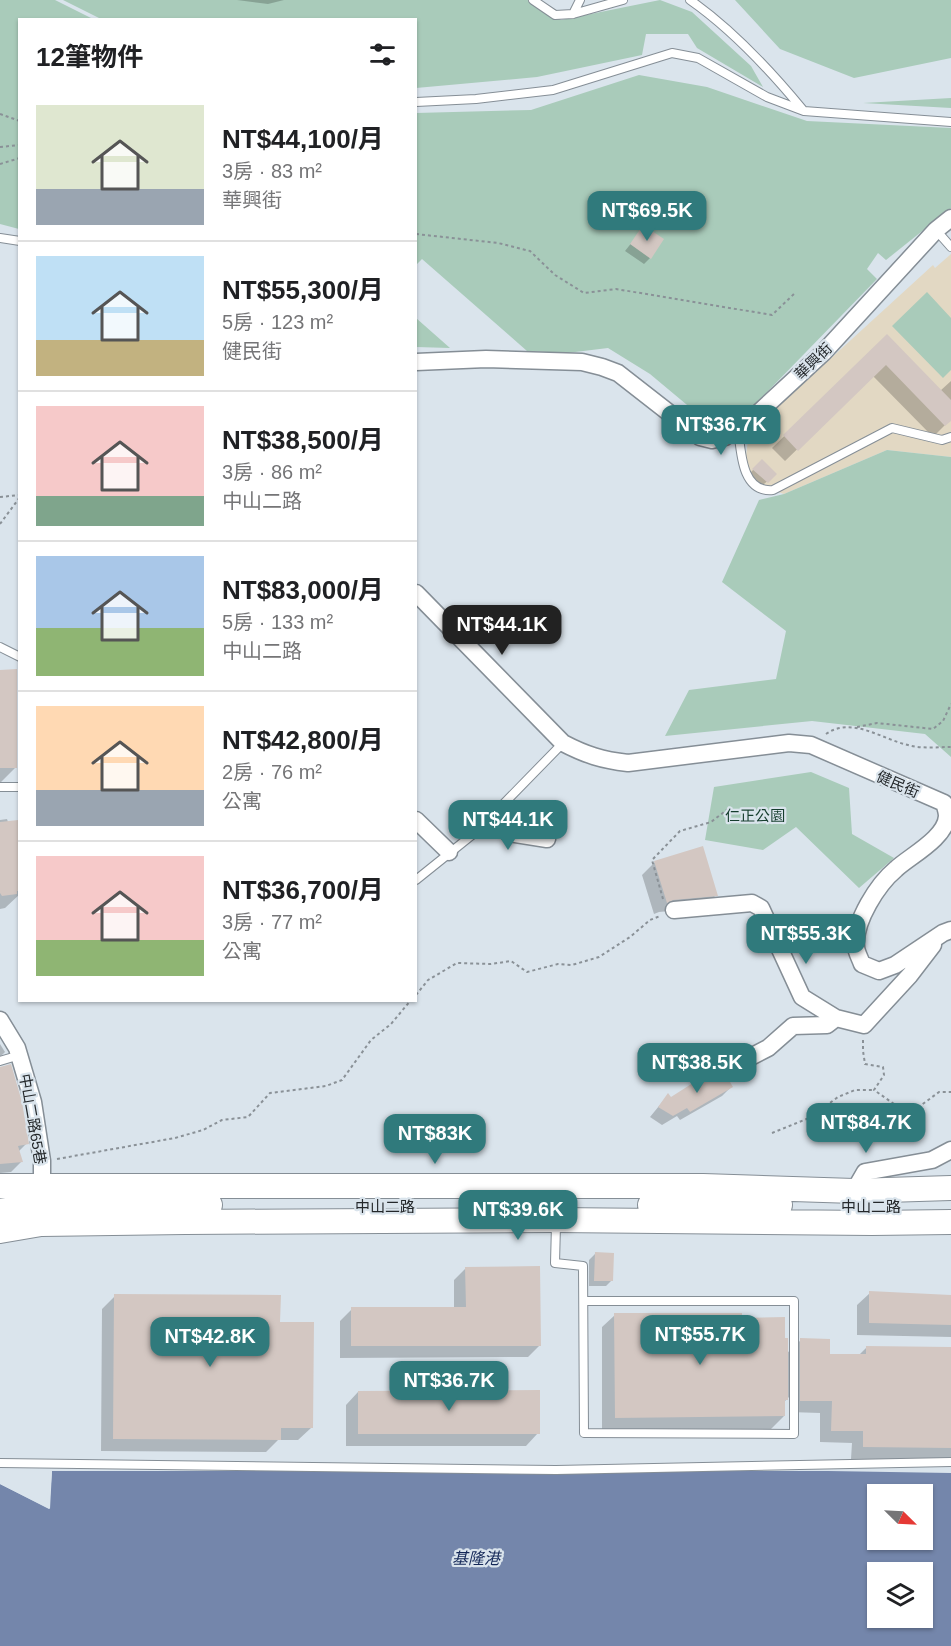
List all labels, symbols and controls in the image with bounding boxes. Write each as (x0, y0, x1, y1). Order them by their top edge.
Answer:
icon: filters (366, 38, 399, 71)
text: 12筆物件 (36, 42, 143, 72)
text: NT$44,100/月 (222, 124, 384, 154)
icon: home (84, 129, 156, 201)
text: 3房 · 83 m² (222, 160, 322, 182)
text: 華興街 (222, 189, 282, 211)
pin: NT$69.5K (585, 191, 709, 242)
text: NT$69.5K (601, 199, 693, 221)
text: NT$55,300/月 (222, 275, 384, 305)
icon: home (84, 280, 156, 352)
text: 5房 · 123 m² (222, 311, 333, 333)
street label: 華興街 (791, 339, 835, 383)
text: 健民街 (222, 340, 282, 362)
pin: NT$36.7K (659, 405, 783, 456)
text: NT$36.7K (675, 413, 767, 435)
text: NT$38,500/月 (222, 425, 384, 455)
icon: home (84, 430, 156, 502)
text: 3房 · 86 m² (222, 461, 322, 483)
text: 中山二路 (222, 490, 302, 512)
text: NT$83,000/月 (222, 575, 384, 605)
icon: home (84, 580, 156, 652)
pin: NT$44.1K (440, 605, 564, 656)
text: 5房 · 133 m² (222, 611, 333, 633)
text: NT$44.1K (456, 613, 548, 635)
text: 中山二路 (222, 640, 302, 662)
text: NT$42,800/月 (222, 725, 384, 755)
icon: home (84, 730, 156, 802)
text: 2房 · 76 m² (222, 761, 322, 783)
street label: 健民街 (874, 767, 922, 801)
text: 公寓 (222, 790, 262, 812)
pin: NT$44.1K (446, 800, 570, 851)
park label: 仁正公園 (725, 807, 785, 824)
text: NT$44.1K (462, 808, 554, 830)
text: NT$36,700/月 (222, 875, 384, 905)
icon: home (84, 880, 156, 952)
text: 3房 · 77 m² (222, 911, 322, 933)
pin: NT$55.3K (744, 914, 868, 965)
text: NT$55.3K (760, 922, 852, 944)
text: 公寓 (222, 940, 262, 962)
pin: NT$38.5K (635, 1043, 759, 1094)
text: NT$38.5K (651, 1051, 743, 1073)
street label: 中山二路65巷 (17, 1072, 49, 1166)
pin: NT$84.7K (804, 1103, 928, 1154)
text: NT$84.7K (820, 1111, 912, 1133)
pin: NT$83K (386, 1114, 484, 1165)
text: NT$83K (398, 1122, 472, 1144)
pin: NT$39.6K (456, 1190, 580, 1241)
street label: 中山二路 (355, 1198, 415, 1215)
text: NT$39.6K (472, 1198, 564, 1220)
street label: 中山二路 (841, 1198, 901, 1215)
pin: NT$55.7K (638, 1315, 762, 1366)
pin: NT$42.8K (148, 1317, 272, 1368)
text: NT$55.7K (654, 1323, 746, 1345)
text: NT$42.8K (164, 1325, 256, 1347)
pin: NT$36.7K (387, 1361, 511, 1412)
text: NT$36.7K (403, 1369, 495, 1391)
north arrow (867, 1484, 933, 1550)
map controls (867, 1484, 933, 1628)
water label: 基隆港 (452, 1550, 502, 1567)
button: layers (867, 1562, 933, 1628)

